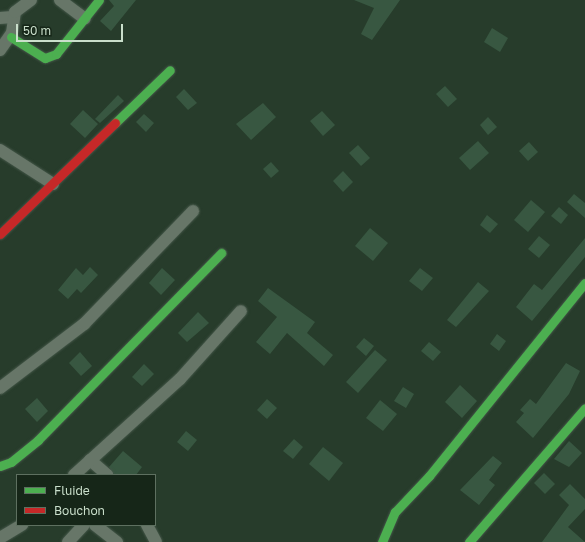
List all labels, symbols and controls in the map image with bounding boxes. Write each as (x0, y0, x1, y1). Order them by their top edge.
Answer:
scale bar (18, 16, 125, 42)
text: 50 m (23, 23, 51, 38)
legend (16, 474, 156, 526)
text: Fluide (54, 483, 90, 498)
text: Bouchon (54, 503, 105, 518)

